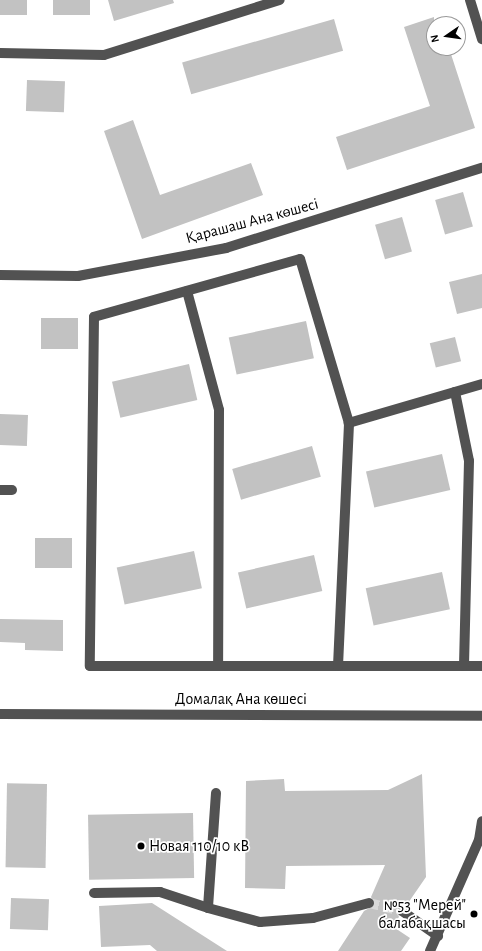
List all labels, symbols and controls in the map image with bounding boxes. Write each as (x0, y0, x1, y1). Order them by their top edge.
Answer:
north arrow (426, 16, 466, 56)
text: N (429, 34, 441, 44)
street label: Қарашаш Ана көшесі (184, 194, 320, 248)
street label: Домалақ Ана көшесі (175, 689, 307, 709)
place label: Новая 110/10 кВ (149, 836, 249, 856)
marker: Новая 110/10 кВ (136, 841, 146, 851)
place label: №53 "Мерей" балабақшасы (378, 895, 466, 933)
marker: №53 "Мерей" балабақшасы (469, 909, 479, 919)

